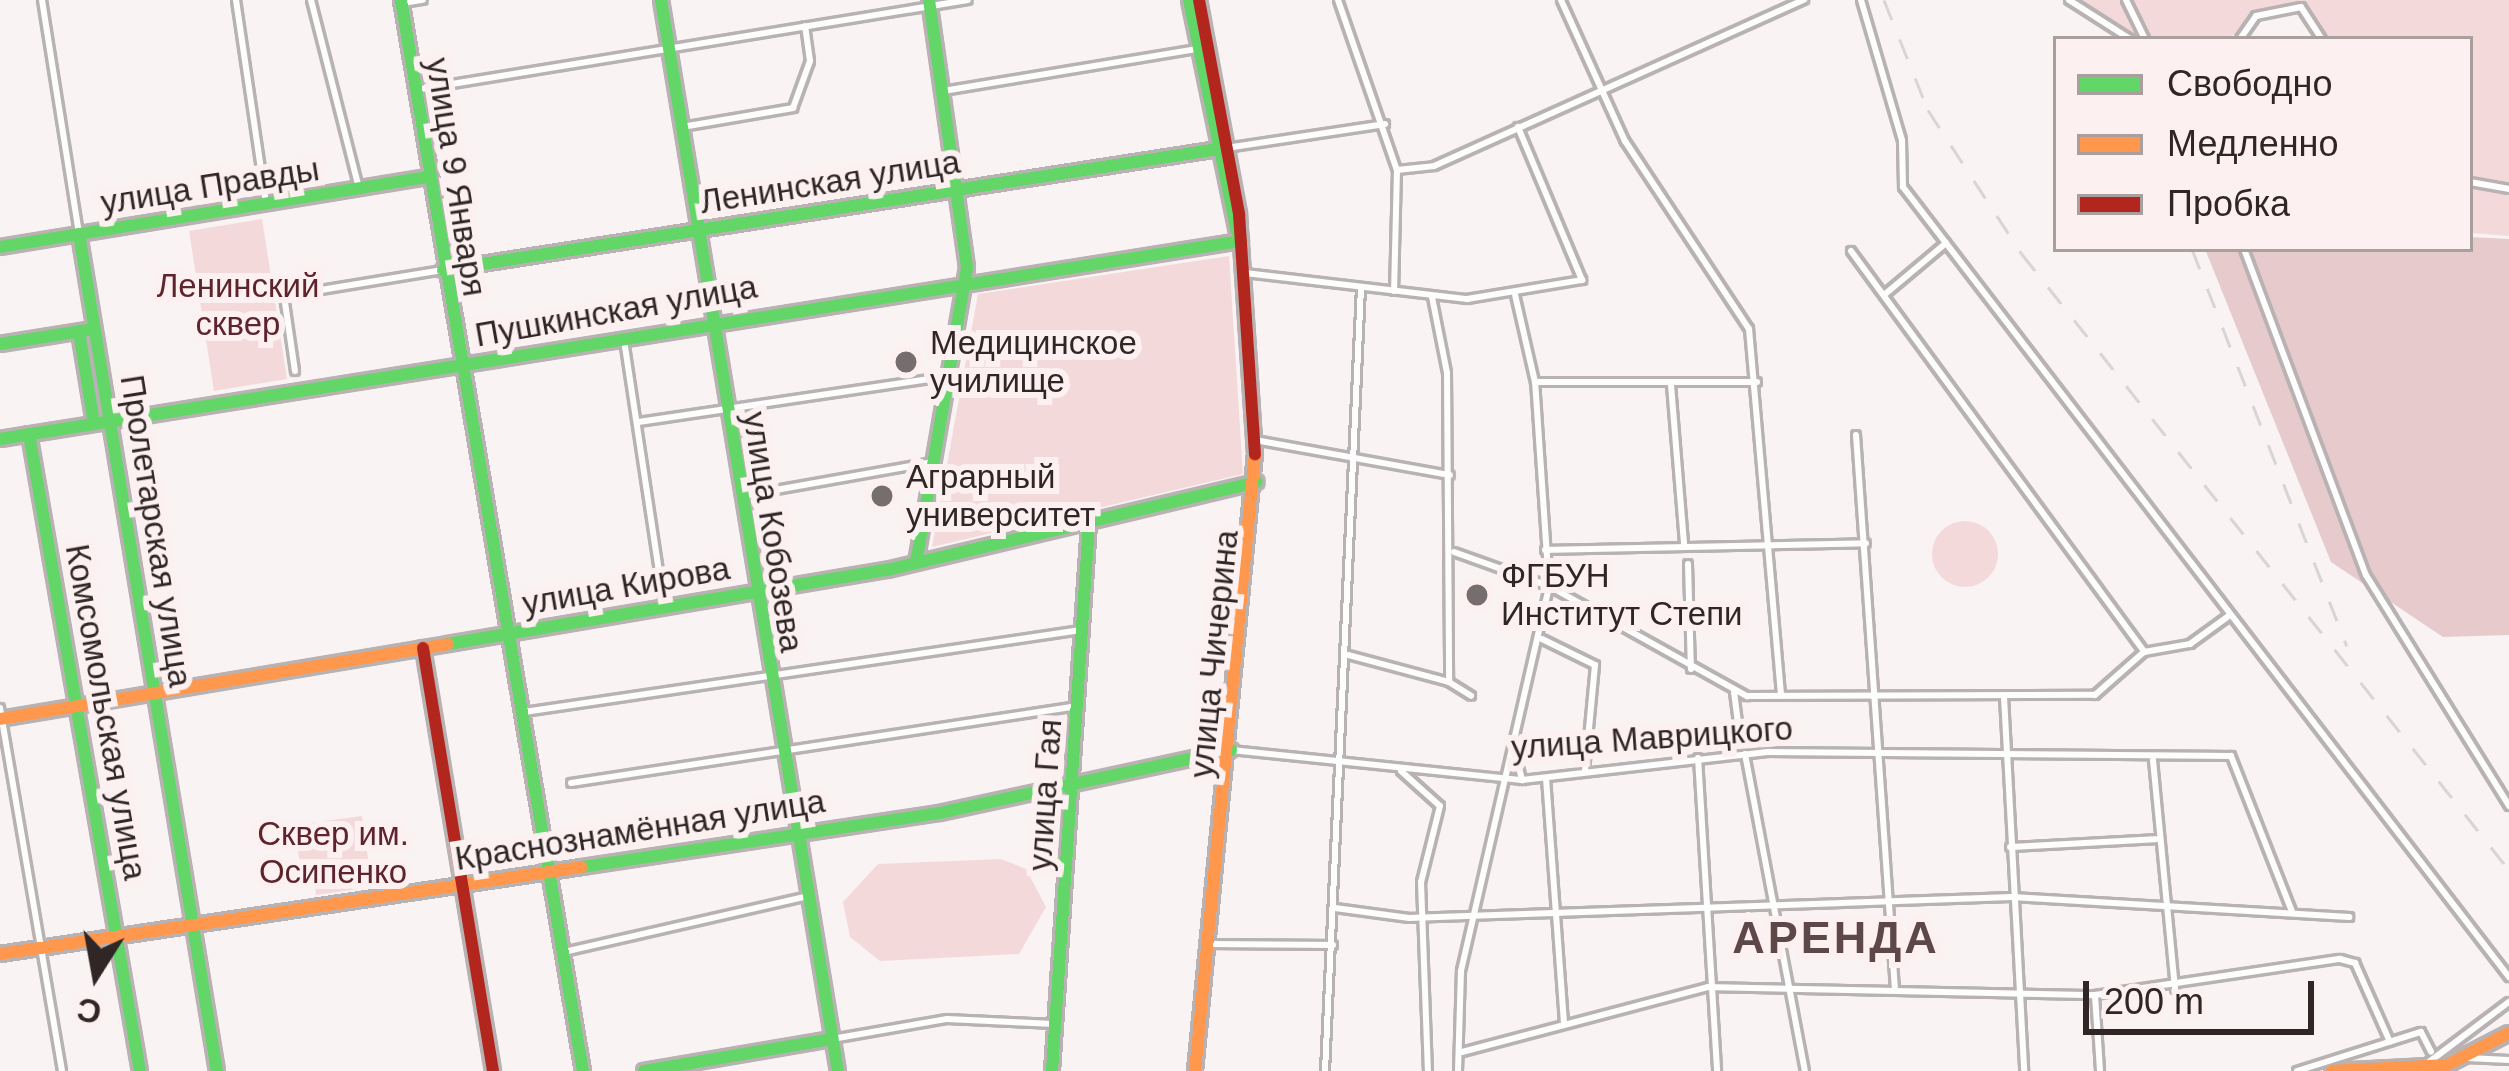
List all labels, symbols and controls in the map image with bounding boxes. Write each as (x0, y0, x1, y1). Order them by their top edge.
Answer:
legend (2053, 36, 2473, 252)
street label: улица 9 Января (418, 55, 494, 299)
text: Свободно (2167, 63, 2333, 104)
text: Медленно (2167, 123, 2338, 164)
street label: Ленинская улица (697, 142, 963, 222)
street label: улица Правды (98, 149, 322, 223)
text: Пробка (2167, 183, 2290, 224)
park label: Ленинский сквер (157, 266, 319, 344)
street label: Пушкинская улица (472, 267, 760, 355)
place label: Медицинское училище (930, 323, 1137, 401)
marker: Медицинское училище (893, 349, 919, 375)
street label: Пролетарская улица (112, 372, 200, 690)
street label: улица Кобозева (734, 409, 812, 655)
place label: Аграрный университет (906, 457, 1095, 535)
marker: Аграрный университет (869, 483, 895, 509)
street label: улица Чичерина (1181, 528, 1247, 780)
street label: Комсомольская улица (57, 541, 155, 883)
street label: улица Кирова (519, 548, 733, 624)
place label: ФГБУН Институт Степи (1501, 556, 1742, 634)
marker: ФГБУН Институт Степи (1464, 582, 1490, 608)
street label: улица Маврицкого (1510, 708, 1794, 768)
street label: улица Гая (1020, 718, 1070, 872)
street label: Краснознамённая улица (452, 781, 828, 879)
park label: Сквер им. Осипенко (257, 814, 409, 892)
district label: АРЕНДА (1732, 911, 1940, 965)
north arrow (36, 915, 156, 1035)
scale bar (2089, 957, 2320, 1031)
text: 200 m (2104, 981, 2204, 1022)
text: С (74, 990, 104, 1031)

